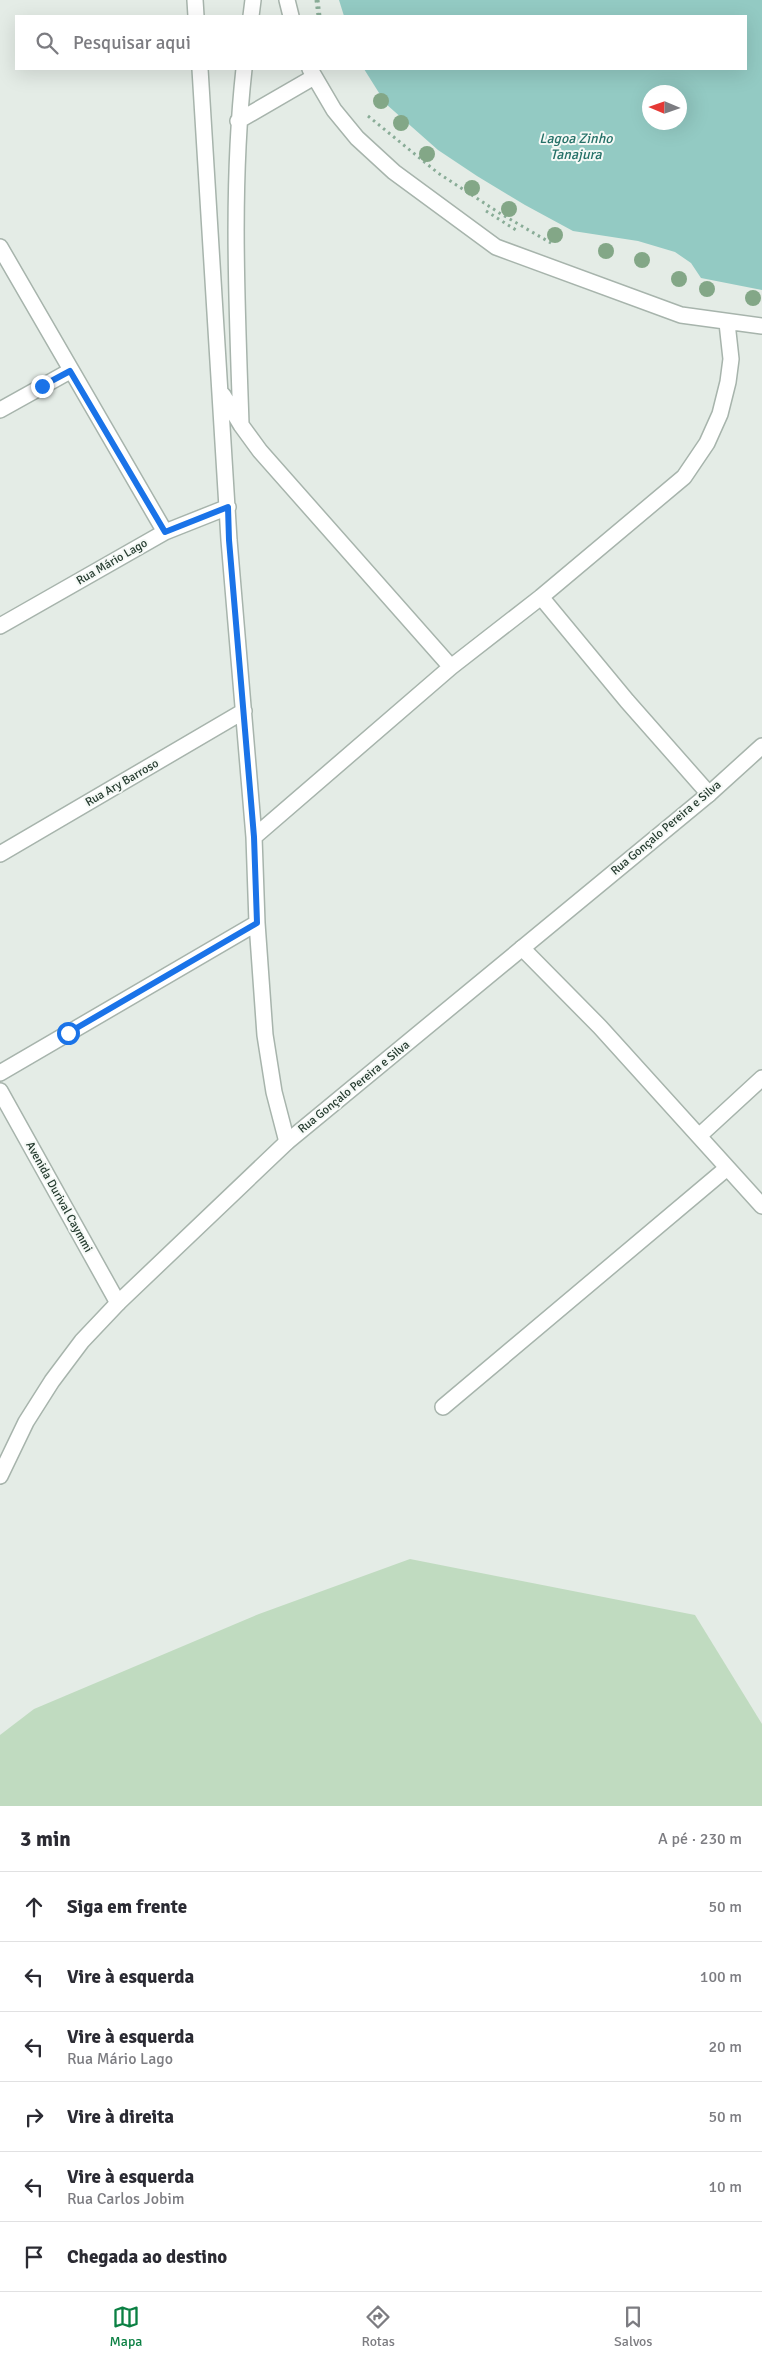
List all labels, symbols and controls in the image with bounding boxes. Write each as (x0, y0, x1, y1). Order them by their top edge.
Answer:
search box (15, 15, 747, 70)
icon: search (33, 29, 61, 57)
text: Pesquisar aqui (73, 31, 191, 55)
north arrow (642, 85, 687, 130)
water label: Lagoa Zinho Tanajura (539, 130, 613, 163)
route end (31, 375, 54, 398)
street label: Rua Mário Lago (74, 536, 150, 588)
street label: Rua Ary Barroso (83, 756, 161, 810)
street label: Rua Gonçalo Pereira e Silva (608, 778, 724, 878)
route start (57, 1022, 80, 1045)
street label: Rua Gonçalo Pereira e Silva (295, 1037, 413, 1137)
street label: Avenida Durival Caymmi (22, 1139, 96, 1255)
text: 3 min (20, 1826, 71, 1852)
text: A pé · 230 m (658, 1829, 742, 1849)
icon: ahead (20, 1893, 48, 1921)
text: Siga em frente (67, 1895, 187, 1919)
text: 50 m (708, 1897, 742, 1917)
icon: left (20, 1963, 48, 1991)
text: Vire à esquerda (67, 1965, 194, 1989)
text: 100 m (700, 1967, 742, 1987)
text: Vire à esquerda (67, 2025, 194, 2049)
icon: left (20, 2033, 48, 2061)
text: 20 m (708, 2037, 742, 2057)
text: Rua Mário Lago (67, 2049, 173, 2069)
icon: right (20, 2103, 48, 2131)
text: Vire à direita (67, 2105, 174, 2129)
text: 50 m (708, 2107, 742, 2127)
text: Vire à esquerda (67, 2165, 194, 2189)
icon: left (20, 2173, 48, 2201)
text: 10 m (708, 2177, 742, 2197)
text: Rua Carlos Jobim (67, 2189, 185, 2209)
icon: arrive (20, 2243, 48, 2271)
text: Chegada ao destino (67, 2245, 227, 2269)
tab: Mapa (110, 2303, 142, 2350)
tab: Rotas (361, 2303, 395, 2350)
tab: Salvos (614, 2303, 652, 2350)

